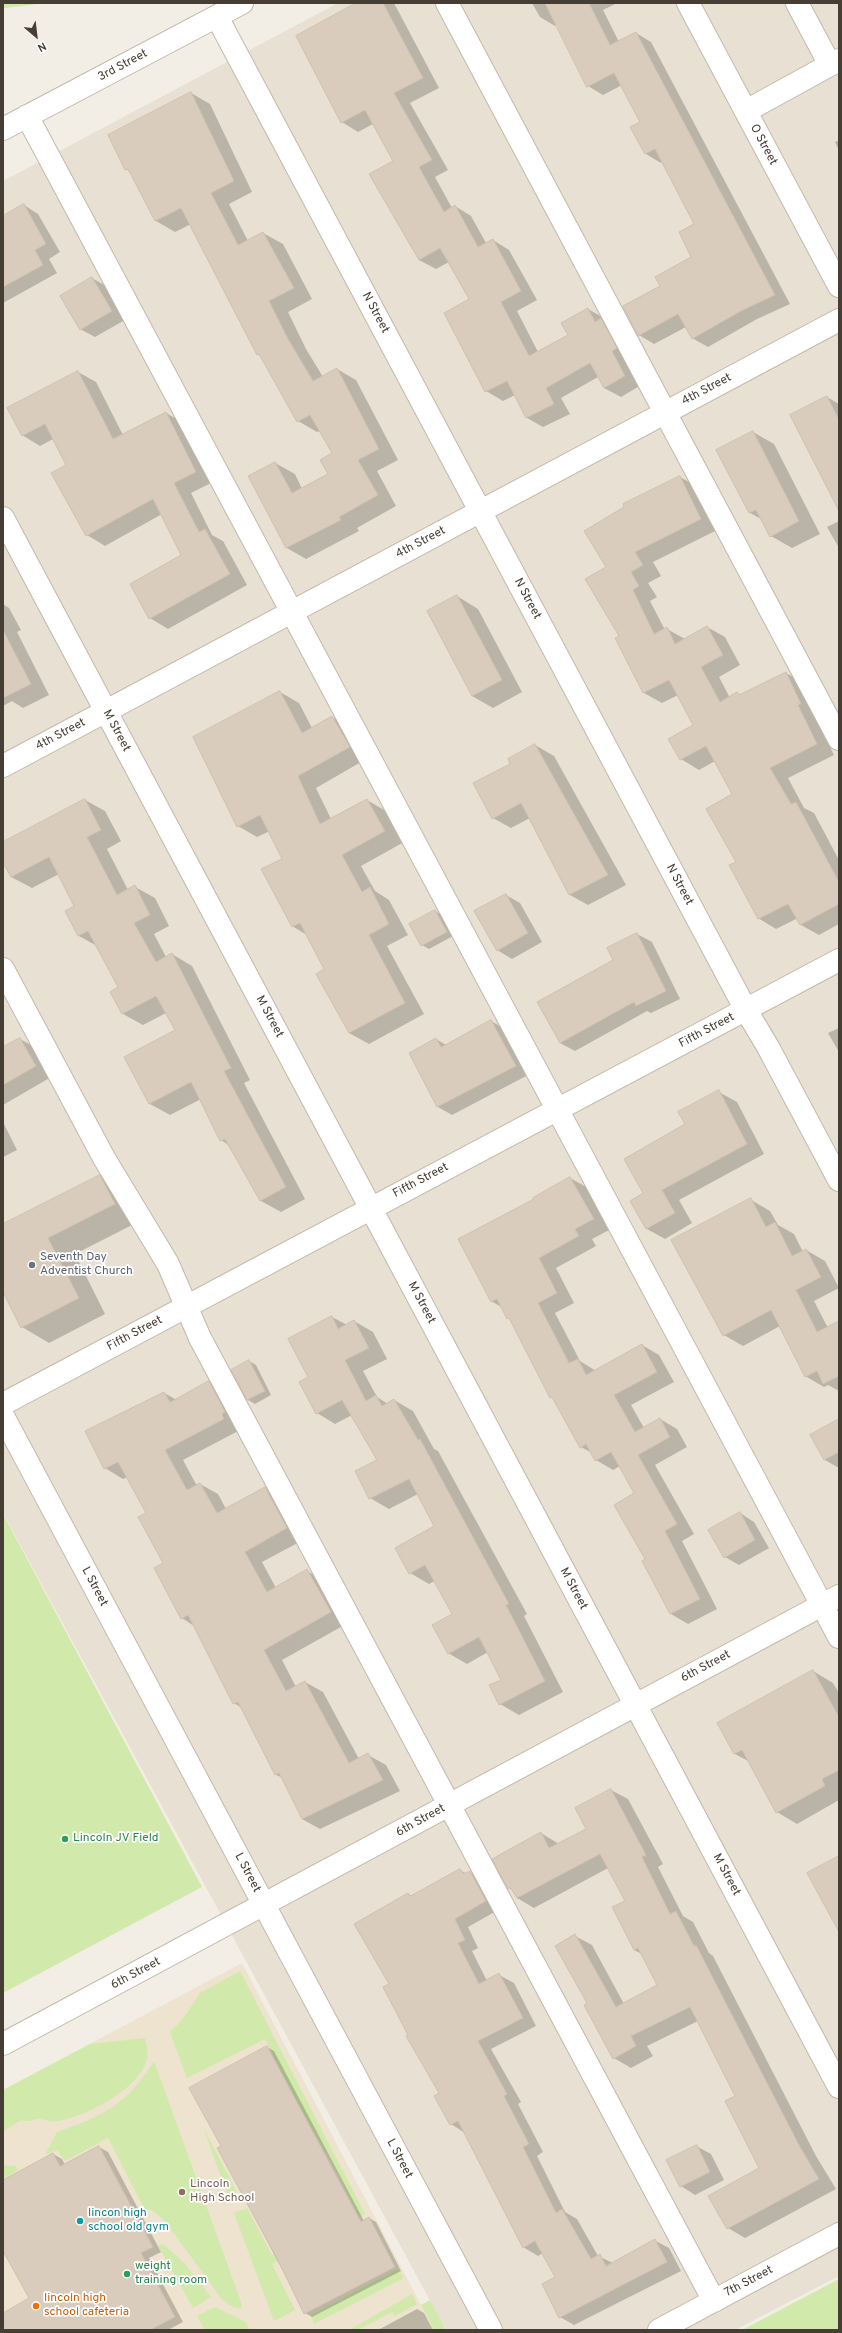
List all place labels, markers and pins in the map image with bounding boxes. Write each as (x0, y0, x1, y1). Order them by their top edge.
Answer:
place label: Seventh Day Adventist Church (40, 1251, 133, 1279)
marker: Seventh Day Adventist Church (27, 1260, 37, 1270)
place label: Lincoln JV Field (73, 1832, 159, 1846)
marker: Lincoln JV Field (60, 1834, 70, 1844)
place label: Lincoln High School (190, 2178, 254, 2206)
marker: Lincoln High School (177, 2187, 187, 2197)
place label: lincon high school old gym (88, 2207, 169, 2235)
marker: lincon high school old gym (75, 2216, 85, 2226)
place label: weight training room (135, 2260, 207, 2288)
marker: weight training room (122, 2269, 132, 2279)
place label: lincoln high school cafeteria (44, 2292, 129, 2320)
marker: lincoln high school cafeteria (31, 2301, 41, 2311)

